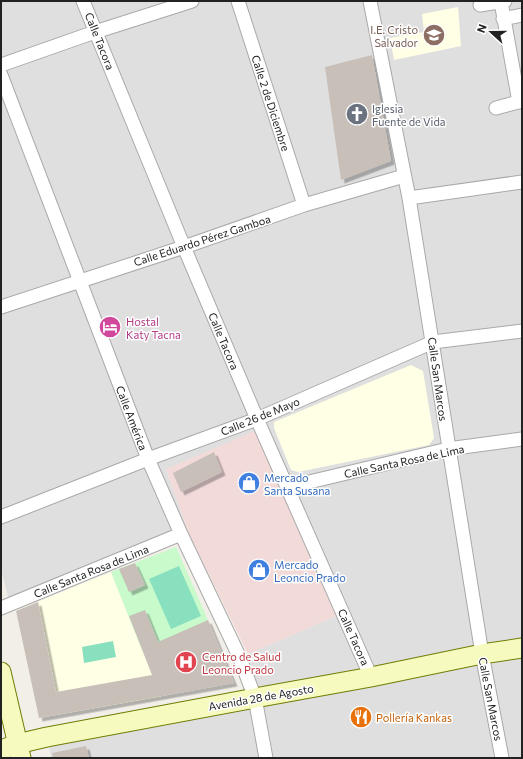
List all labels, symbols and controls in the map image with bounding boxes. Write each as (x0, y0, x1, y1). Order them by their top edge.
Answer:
street label: Calle Tacora (83, 10, 117, 72)
north arrow (471, 12, 511, 52)
school or university icon: I.E. Cristo Salvador (421, 22, 447, 48)
text: N (474, 22, 489, 34)
place label: I.E. Cristo Salvador (370, 23, 419, 49)
street label: Calle 2 de Diciembre (249, 53, 293, 153)
church icon: Iglesia Fuente de Vida (344, 101, 370, 127)
place label: Iglesia Fuente de Vida (372, 102, 445, 128)
street label: Calle Eduardo Pérez Gamboa (132, 212, 272, 268)
street label: Calle Tacora (206, 311, 242, 371)
hotel icon: Hostal Katy Tacna (97, 314, 123, 340)
place label: Hostal Katy Tacna (126, 315, 181, 341)
street label: Calle San Marcos (426, 336, 450, 422)
street label: Calle América (114, 384, 150, 452)
street label: Calle 26 de Mayo (219, 394, 302, 438)
street label: Calle Santa Rosa de Lima (343, 442, 465, 480)
shop icon: Mercado Santa Susana (236, 470, 262, 496)
place label: Mercado Santa Susana (264, 471, 330, 497)
street label: Calle Santa Rosa de Lima (32, 542, 150, 600)
shop icon: Mercado Leoncio Prado (246, 557, 272, 583)
place label: Mercado Leoncio Prado (274, 558, 346, 584)
street label: Calle Tacora (336, 607, 372, 667)
hospital icon: Centro de Salud Leoncio Prado (173, 649, 199, 675)
place label: Centro de Salud Leoncio Prado (202, 650, 281, 676)
street label: Calle San Marcos (477, 656, 505, 742)
street label: Avenida 28 de Agosto (207, 681, 315, 713)
restaurant icon: Pollería Kankas (348, 704, 374, 730)
place label: Pollería Kankas (376, 711, 452, 724)

